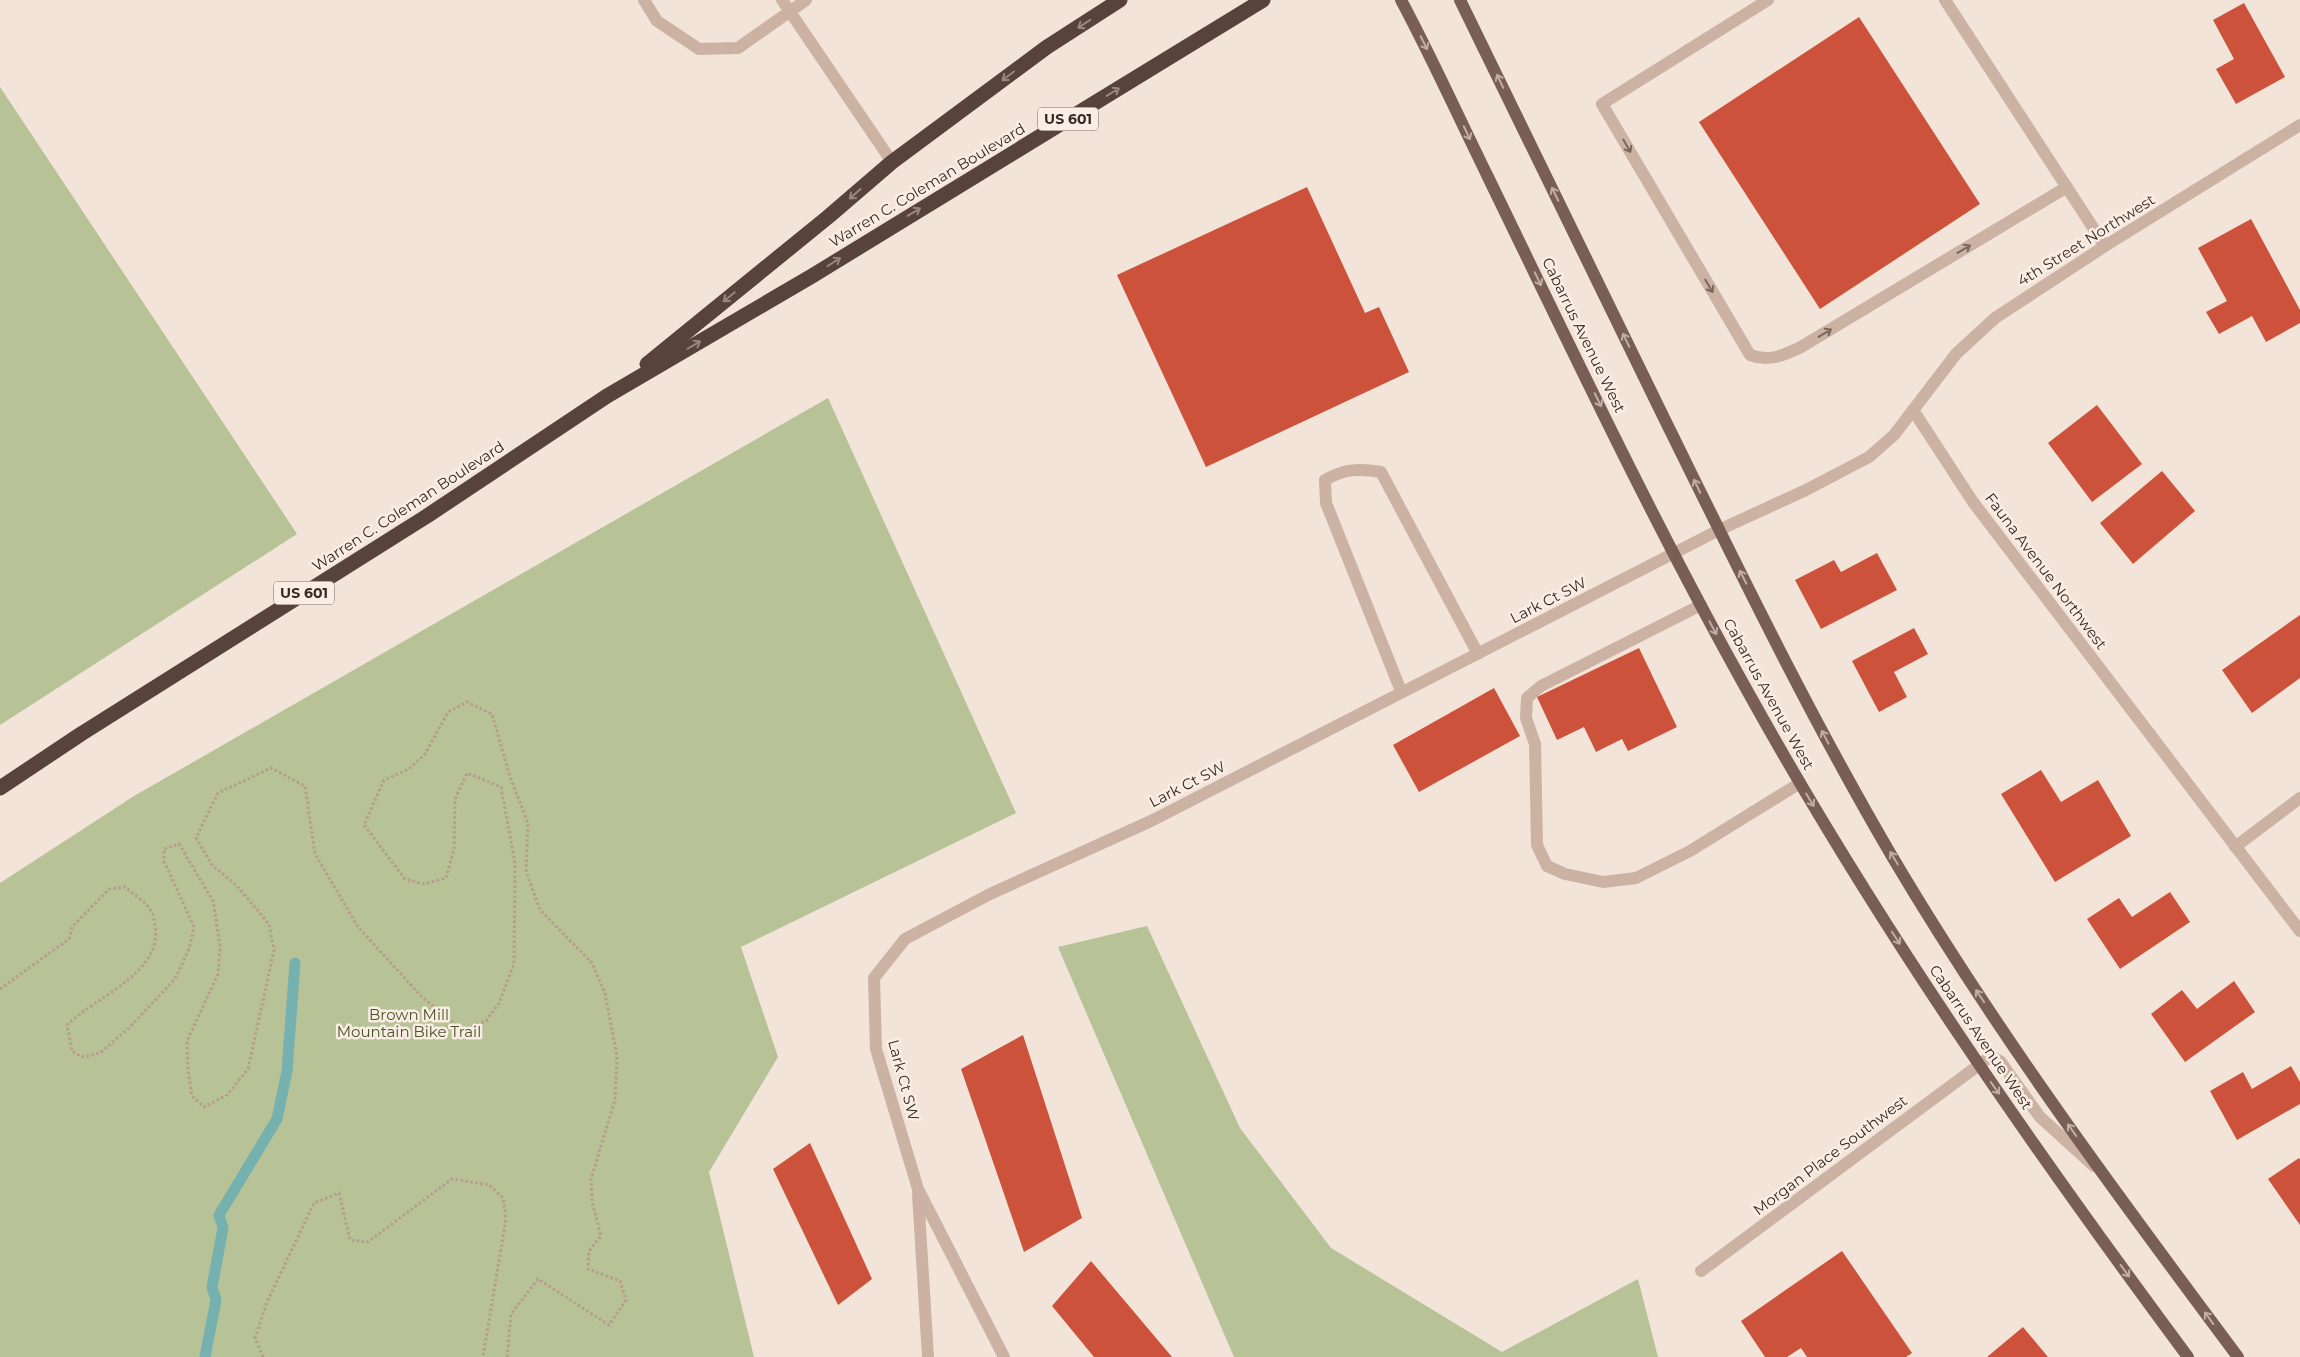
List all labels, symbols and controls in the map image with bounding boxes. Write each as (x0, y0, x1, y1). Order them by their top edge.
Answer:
one-way arrow (1077, 19, 1091, 29)
one-way arrow (1420, 35, 1429, 50)
one-way arrow (1001, 71, 1015, 81)
one-way arrow (1495, 74, 1504, 89)
one-way arrow (1105, 86, 1119, 96)
road number: US 601 (1038, 108, 1098, 130)
street label: Warren C. Coleman Boulevard (825, 119, 1029, 251)
one-way arrow (1462, 125, 1472, 140)
one-way arrow (1622, 138, 1632, 152)
one-way arrow (1550, 187, 1559, 202)
one-way arrow (848, 189, 861, 200)
street label: 4th Street Northwest (2014, 190, 2158, 290)
one-way arrow (907, 207, 921, 217)
one-way arrow (1957, 243, 1971, 253)
street label: Cabarrus Avenue West (1538, 254, 1630, 416)
one-way arrow (826, 257, 840, 267)
one-way arrow (1533, 271, 1543, 286)
one-way arrow (1705, 278, 1715, 292)
one-way arrow (723, 292, 736, 303)
one-way arrow (1817, 327, 1831, 337)
one-way arrow (1620, 333, 1630, 348)
one-way arrow (686, 339, 701, 349)
one-way arrow (1594, 392, 1603, 407)
street label: Warren C. Coleman Boulevard (308, 437, 508, 575)
one-way arrow (1692, 479, 1701, 494)
street label: Fauna Avenue Northwest (1981, 489, 2111, 653)
one-way arrow (1738, 569, 1748, 584)
street label: Lark Ct SW (1507, 573, 1590, 627)
road number: US 601 (274, 582, 334, 604)
street label: Cabarrus Avenue West (1719, 615, 1819, 773)
one-way arrow (1708, 620, 1718, 635)
one-way arrow (1819, 730, 1829, 744)
street label: Lark Ct SW (1146, 757, 1229, 811)
one-way arrow (1806, 792, 1816, 806)
one-way arrow (1888, 852, 1898, 866)
one-way arrow (1891, 930, 1901, 944)
street label: Cabarrus Avenue West (1925, 961, 2037, 1113)
one-way arrow (1975, 989, 1985, 1003)
park label: Brown Mill Mountain Bike Trail (337, 1005, 481, 1041)
street label: Lark Ct SW (884, 1037, 924, 1123)
one-way arrow (1990, 1081, 2000, 1095)
street label: Morgan Place Southwest (1749, 1091, 1911, 1219)
one-way arrow (2067, 1123, 2077, 1137)
one-way arrow (2120, 1264, 2130, 1278)
one-way arrow (2203, 1312, 2214, 1325)

